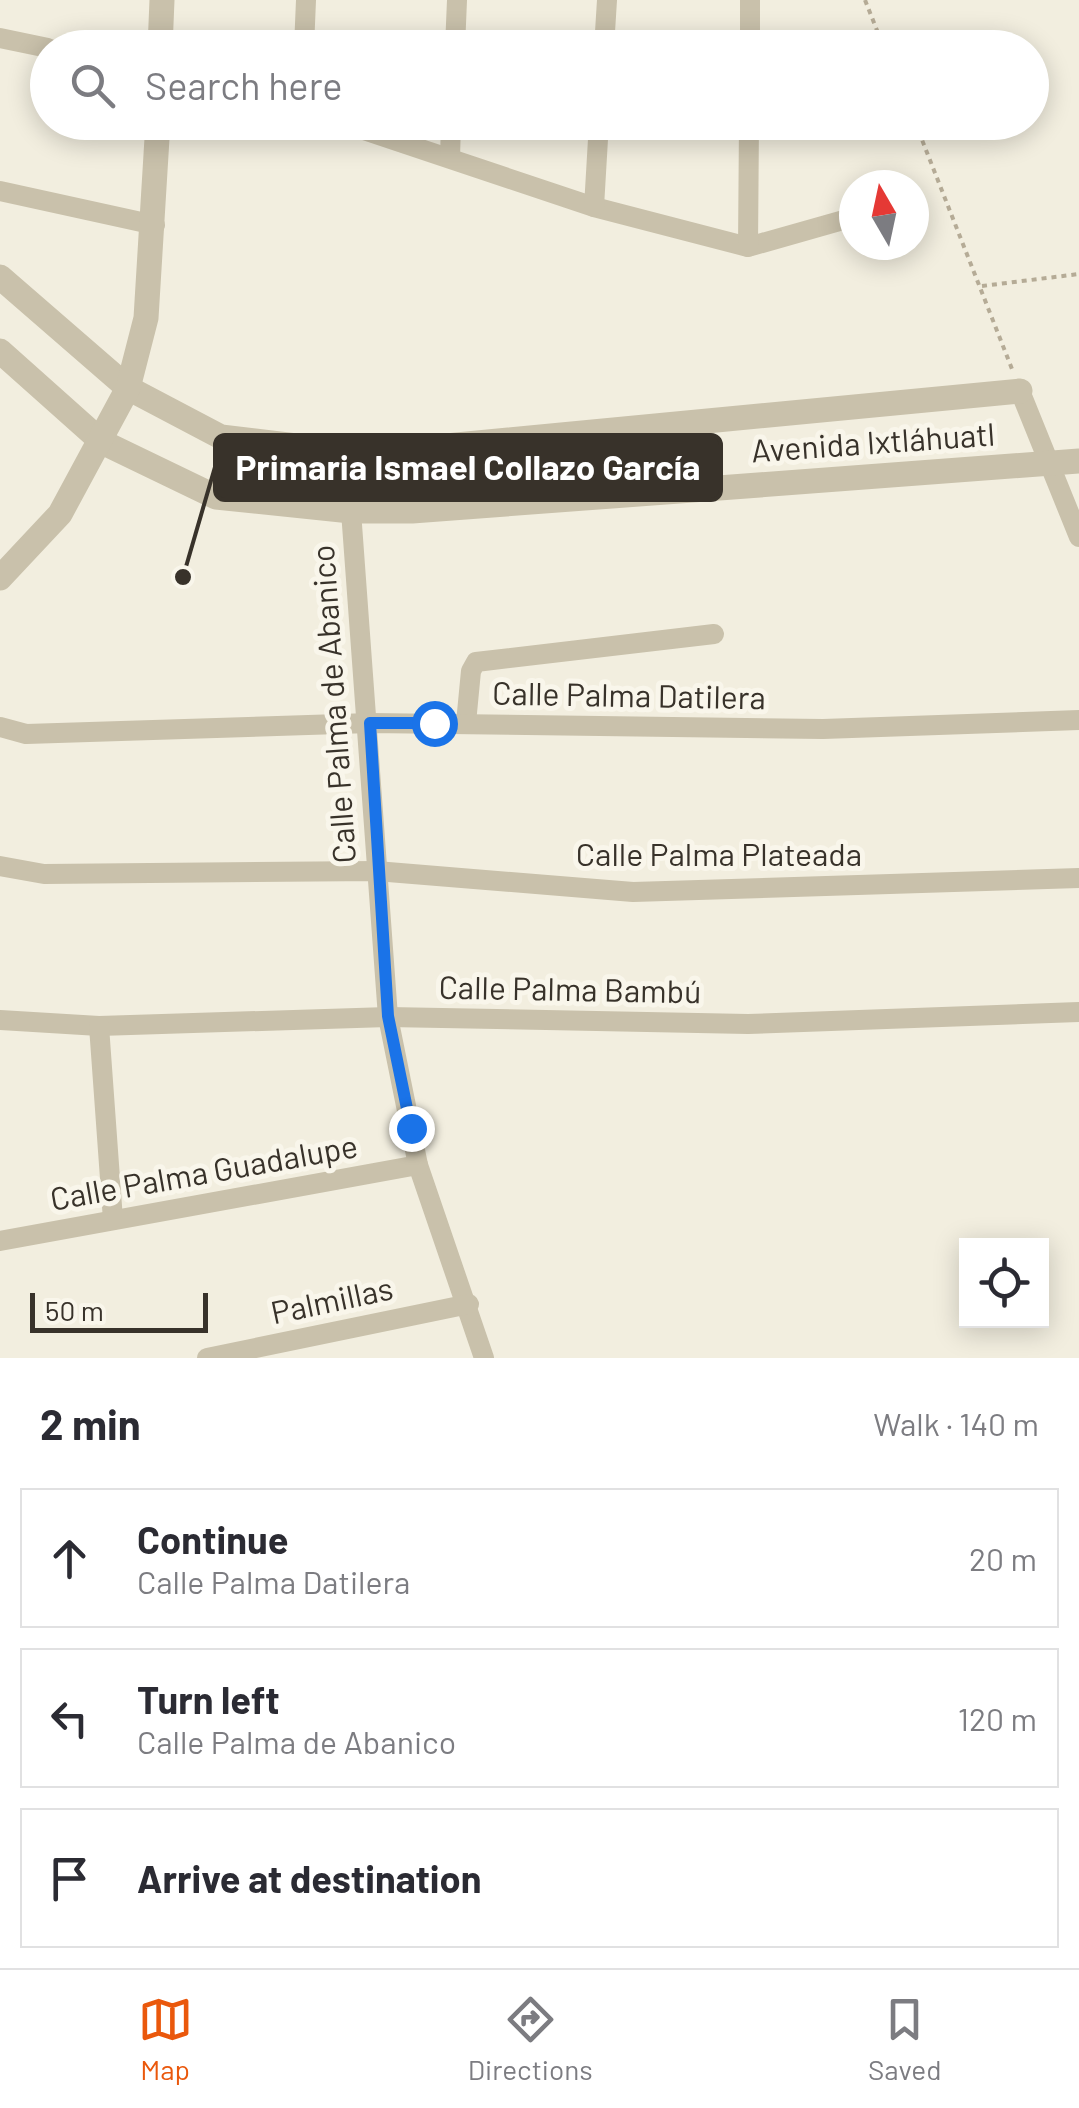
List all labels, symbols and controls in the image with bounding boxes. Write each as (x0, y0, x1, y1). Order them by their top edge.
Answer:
search box (30, 30, 1049, 140)
icon: search (65, 58, 120, 113)
text: Search here (145, 62, 343, 108)
north arrow (839, 170, 929, 260)
street label: Avenida Ixtláhuatl (750, 414, 996, 468)
callout: Primaria Ismael Collazo García (215, 435, 721, 500)
text: Primaria Ismael Collazo García (235, 445, 701, 487)
street label: Calle Palma de Abanico (302, 544, 362, 865)
street label: Calle Palma Datilera (492, 673, 766, 715)
route start (412, 701, 458, 747)
street label: Calle Palma Plateada (576, 834, 862, 872)
street label: Calle Palma Bambú (438, 967, 702, 1009)
route end (389, 1106, 435, 1152)
street label: Calle Palma Guadalupe (47, 1125, 360, 1217)
map controls (959, 1238, 1049, 1328)
button: locate (959, 1238, 1049, 1328)
street label: Palmillas (267, 1268, 396, 1330)
scale bar (30, 1288, 208, 1332)
text: 50 m (45, 1293, 104, 1327)
text: 2 min (40, 1398, 141, 1448)
text: Walk · 140 m (873, 1404, 1039, 1442)
text: Continue (137, 1516, 288, 1562)
icon: ahead (42, 1531, 97, 1586)
text: 20 m (969, 1539, 1037, 1577)
text: Calle Palma Datilera (137, 1562, 410, 1600)
text: Turn left (137, 1676, 280, 1722)
icon: left (42, 1691, 97, 1746)
text: 120 m (958, 1699, 1037, 1737)
text: Calle Palma de Abanico (137, 1722, 456, 1760)
icon: arrive (42, 1851, 97, 1906)
text: Arrive at destination (137, 1855, 482, 1901)
tab: Map (138, 1992, 193, 2086)
tab: Directions (468, 1992, 593, 2086)
tab: Saved (868, 1992, 941, 2086)

